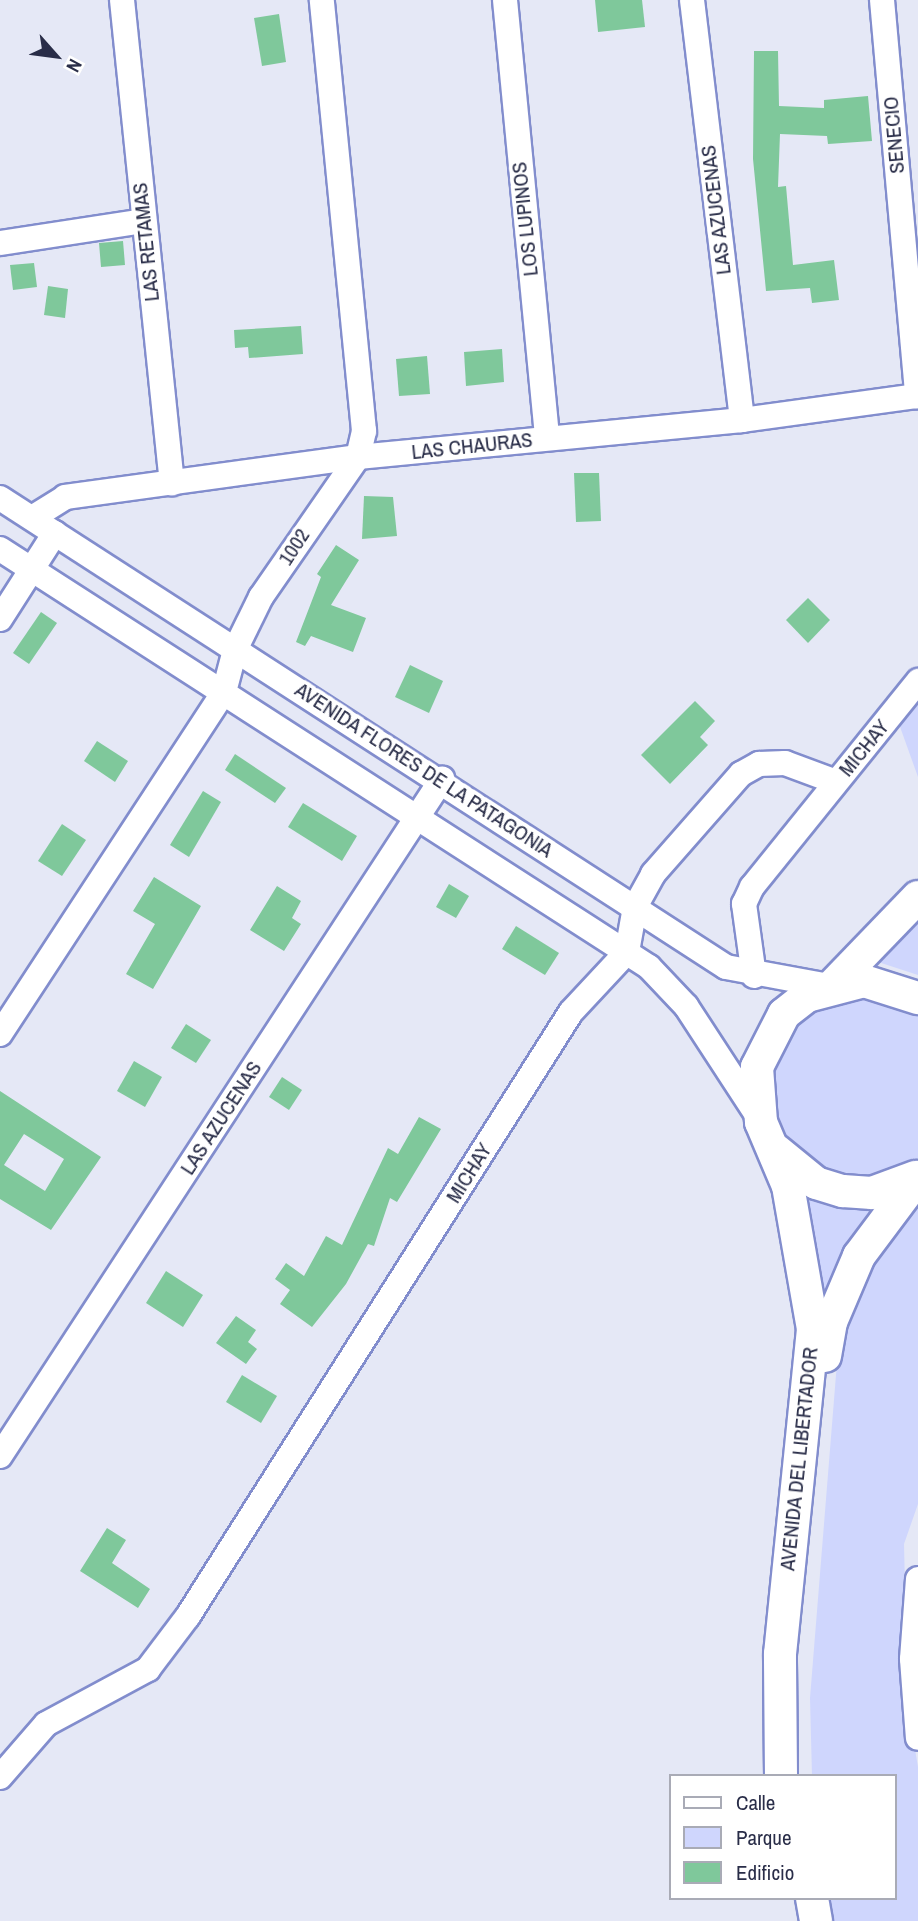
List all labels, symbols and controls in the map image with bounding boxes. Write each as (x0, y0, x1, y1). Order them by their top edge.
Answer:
north arrow (21, 21, 91, 91)
text: N (60, 55, 89, 77)
street label: SENECIO (878, 95, 910, 175)
street label: LAS AZUCENAS (696, 143, 736, 277)
street label: LOS LUPINOS (506, 161, 544, 277)
street label: LAS RETAMAS (127, 181, 165, 303)
street label: LAS CHAURAS (410, 427, 534, 465)
street label: 1002 (273, 524, 315, 570)
street label: AVENIDA FLORES DE LA PATAGONIA (290, 677, 558, 863)
street label: MICHAY (834, 715, 894, 781)
street label: LAS AZUCENAS (175, 1056, 267, 1180)
street label: MICHAY (441, 1138, 497, 1208)
street label: AVENIDA DEL LIBERTADOR (775, 1345, 823, 1573)
legend (670, 1774, 897, 1900)
text: Calle (736, 1788, 775, 1817)
text: Parque (736, 1823, 792, 1852)
text: Edificio (736, 1858, 794, 1887)

